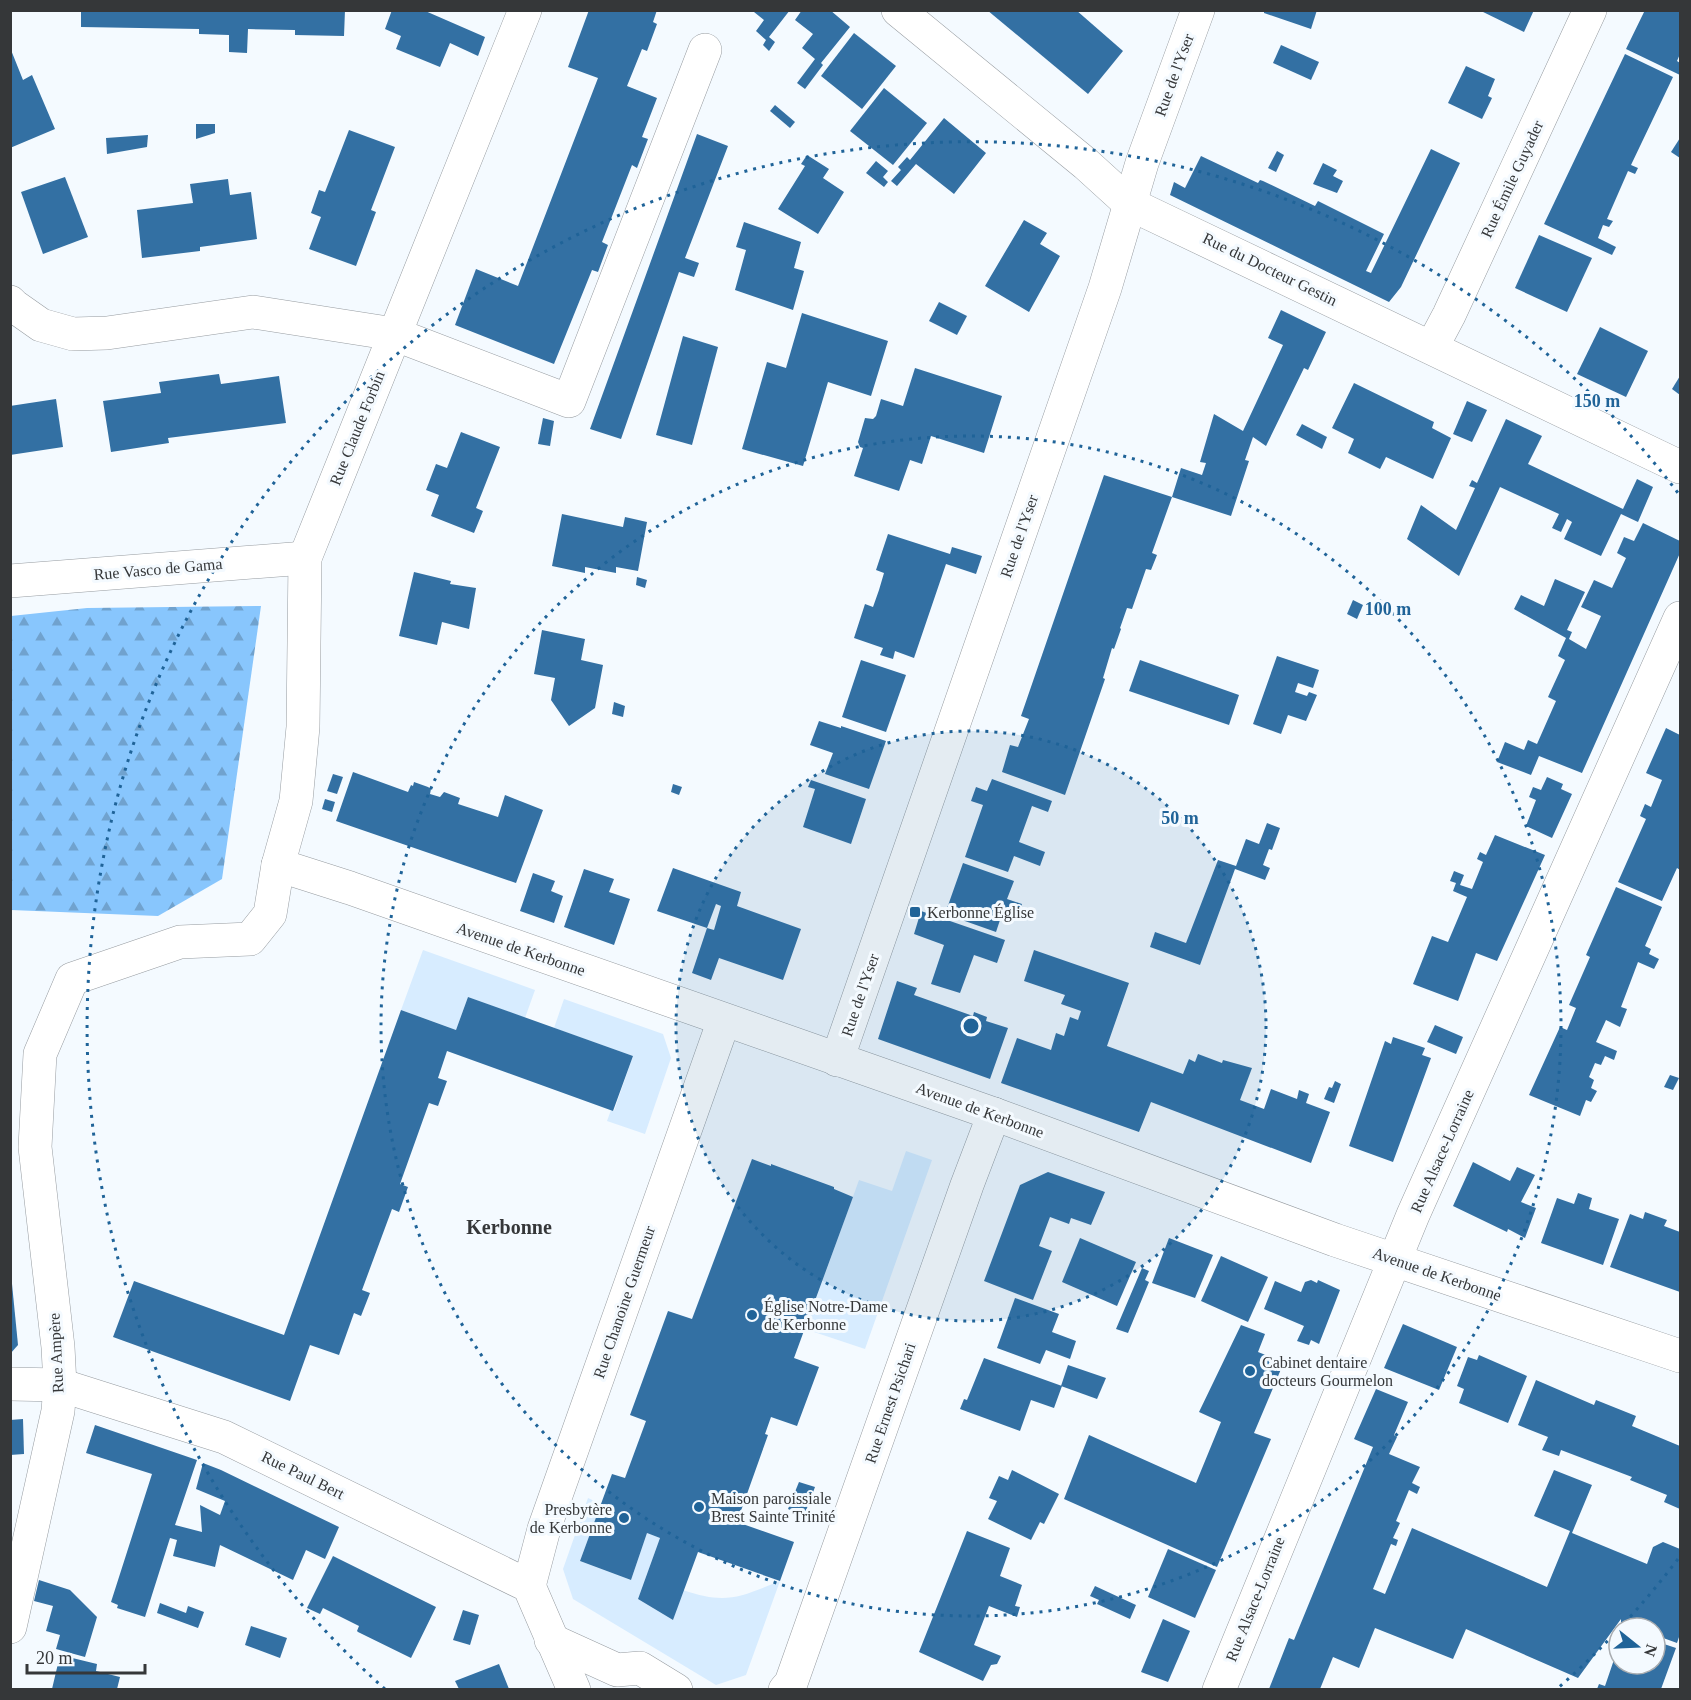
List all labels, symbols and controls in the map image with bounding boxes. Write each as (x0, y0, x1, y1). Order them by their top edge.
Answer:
street label: Rue de l'Yser (1151, 31, 1197, 119)
street label: Rue Émile Guyader (1477, 117, 1548, 241)
street label: Rue du Docteur Gestin (1200, 229, 1340, 309)
street label: Rue Claude Forbin (326, 368, 388, 488)
text: 150 m (1574, 391, 1620, 411)
street label: Rue de l'Yser (997, 492, 1041, 580)
street label: Rue Vasco de Gama (93, 555, 223, 583)
text: 100 m (1365, 599, 1411, 619)
text: 50 m (1161, 808, 1199, 828)
place label: Kerbonne Église (927, 903, 1034, 922)
marker: Kerbonne Église (908, 905, 922, 919)
street label: Avenue de Kerbonne (455, 919, 587, 979)
street label: Rue de l'Yser (838, 951, 882, 1039)
centre of rings (961, 1016, 981, 1036)
street label: Avenue de Kerbonne (914, 1079, 1046, 1141)
street label: Rue Alsace-Lorraine (1407, 1087, 1477, 1215)
district label: Kerbonne (466, 1216, 552, 1238)
street label: Rue Chanoine Guermeur (590, 1223, 658, 1380)
street label: Avenue de Kerbonne (1371, 1244, 1503, 1304)
place label: Église Notre-Dame de Kerbonne (764, 1297, 888, 1333)
marker: Église Notre-Dame de Kerbonne (745, 1308, 759, 1322)
street label: Rue Ampère (45, 1312, 68, 1394)
street label: Rue Ernest Psichari (861, 1340, 919, 1465)
place label: Cabinet dentaire docteurs Gourmelon (1262, 1354, 1393, 1389)
marker: Cabinet dentaire docteurs Gourmelon (1243, 1364, 1257, 1378)
street label: Rue Paul Bert (259, 1448, 348, 1503)
place label: Maison paroissiale Brest Sainte Trinité (711, 1490, 835, 1525)
marker: Maison paroissiale Brest Sainte Trinité (692, 1500, 706, 1514)
place label: Presbytère de Kerbonne (530, 1501, 612, 1536)
marker: Presbytère de Kerbonne (617, 1511, 631, 1525)
street label: Rue Alsace-Lorraine (1222, 1534, 1288, 1664)
north arrow (1607, 1616, 1667, 1676)
scale bar (27, 1637, 146, 1675)
text: N (1641, 1642, 1661, 1659)
text: 20 m (36, 1648, 73, 1668)

